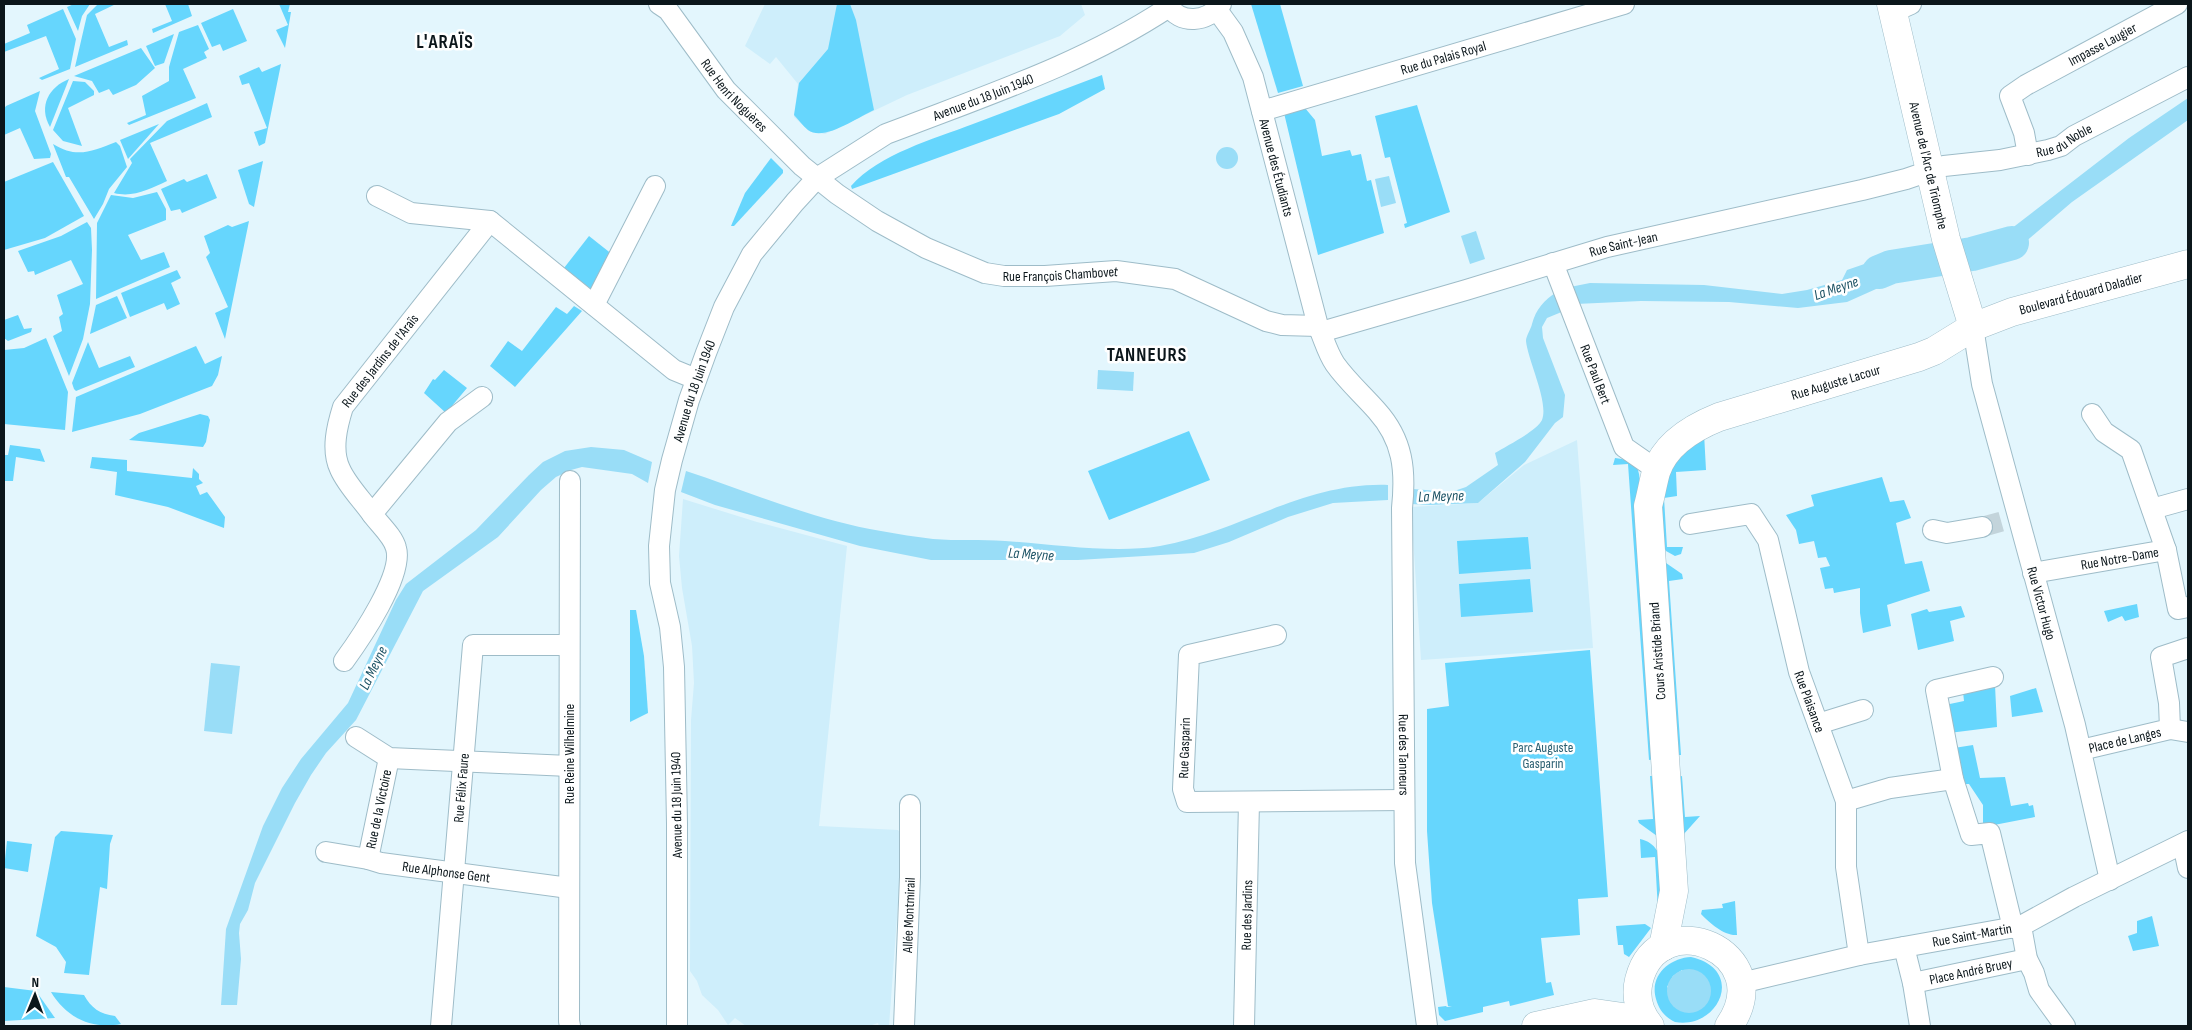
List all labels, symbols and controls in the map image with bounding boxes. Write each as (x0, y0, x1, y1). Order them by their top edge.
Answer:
street label: Impasse Laugier (2065, 19, 2140, 70)
district label: L'ARAÏS (416, 31, 474, 54)
street label: Rue du Palais Royal (1399, 37, 1488, 79)
street label: Rue Henri Noguères (697, 56, 771, 136)
street label: Avenue du 18 Juin 1940 (930, 70, 1036, 125)
street label: Avenue de l'Arc de Triomphe (1905, 99, 1951, 231)
street label: Avenue des Étudiants (1255, 116, 1297, 218)
street label: Rue du Noble (2035, 120, 2095, 161)
street label: Rue Saint-Jean (1587, 228, 1659, 261)
street label: Rue François Chambovet (1003, 263, 1119, 285)
street label: Boulevard Édouard Daladier (2017, 269, 2145, 319)
water label: La Meyne (1811, 272, 1861, 305)
street label: Rue des Jardins de l'Araïs (338, 311, 422, 411)
street label: Avenue du 18 Juin 1940 (669, 338, 719, 445)
street label: Rue Paul Bert (1576, 342, 1615, 406)
district label: TANNEURS (1107, 344, 1187, 367)
street label: Rue Auguste Lacour (1789, 361, 1883, 404)
water label: La Meyne (1418, 486, 1464, 507)
water label: La Meyne (1007, 543, 1055, 566)
street label: Rue Notre-Dame (2079, 543, 2160, 574)
street label: Rue Victor Hugo (2023, 565, 2059, 642)
street label: Cours Aristide Briand (1646, 601, 1669, 700)
water label: La Meyne (355, 643, 392, 693)
street label: Rue Plaisance (1790, 669, 1828, 735)
street label: Rue Reine Wilhelmine (561, 704, 578, 804)
street label: Rue des Tanneurs (1395, 714, 1412, 796)
street label: Rue Gasparin (1175, 717, 1194, 779)
street label: Place de Langes (2087, 723, 2163, 757)
park label: Parc Auguste Gasparin (1513, 739, 1573, 772)
street label: Rue Félix Faure (450, 752, 473, 823)
street label: Avenue du 18 Juin 1940 (667, 752, 686, 859)
street label: Rue de la Victoire (362, 768, 395, 850)
street label: Rue Alphonse Gent (401, 858, 491, 886)
street label: Allée Montmirail (899, 877, 919, 954)
street label: Rue des Jardins (1238, 880, 1256, 950)
street label: Rue Saint-Martin (1931, 920, 2013, 951)
street label: Place André Bruey (1928, 954, 2014, 988)
north arrow (10, 970, 60, 1020)
text: N (31, 974, 39, 991)

